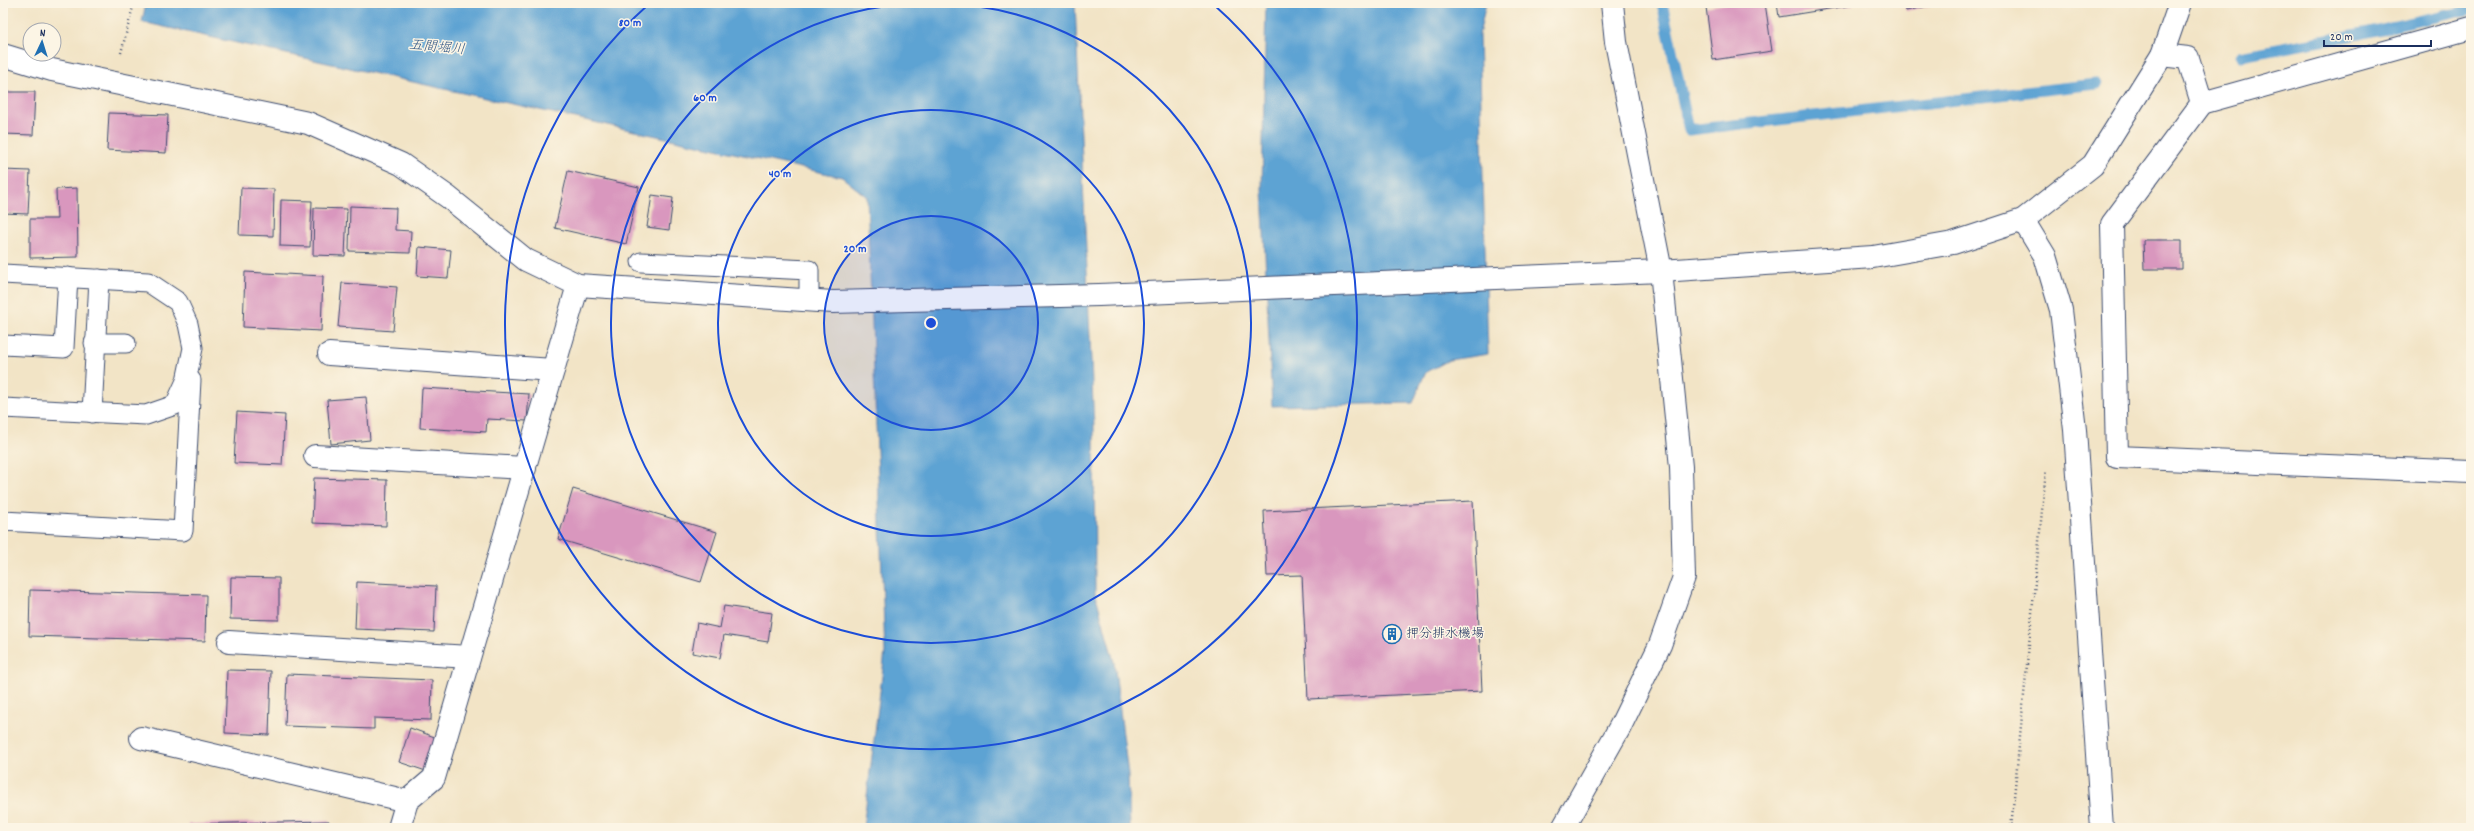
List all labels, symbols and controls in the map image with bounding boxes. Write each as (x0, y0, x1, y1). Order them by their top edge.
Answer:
text: 80 m (619, 15, 641, 32)
north arrow (22, 22, 62, 62)
scale bar (2324, 22, 2431, 48)
text: N (39, 26, 46, 42)
text: 20 m (2330, 29, 2353, 46)
water label: 五間堀川 (408, 36, 466, 60)
text: 60 m (693, 90, 717, 107)
text: 40 m (769, 166, 791, 183)
text: 20 m (844, 241, 866, 258)
centre of rings (924, 316, 938, 330)
building icon: 押分排水機場 (1381, 623, 1403, 645)
place label: 押分排水機場 (1406, 625, 1484, 644)

